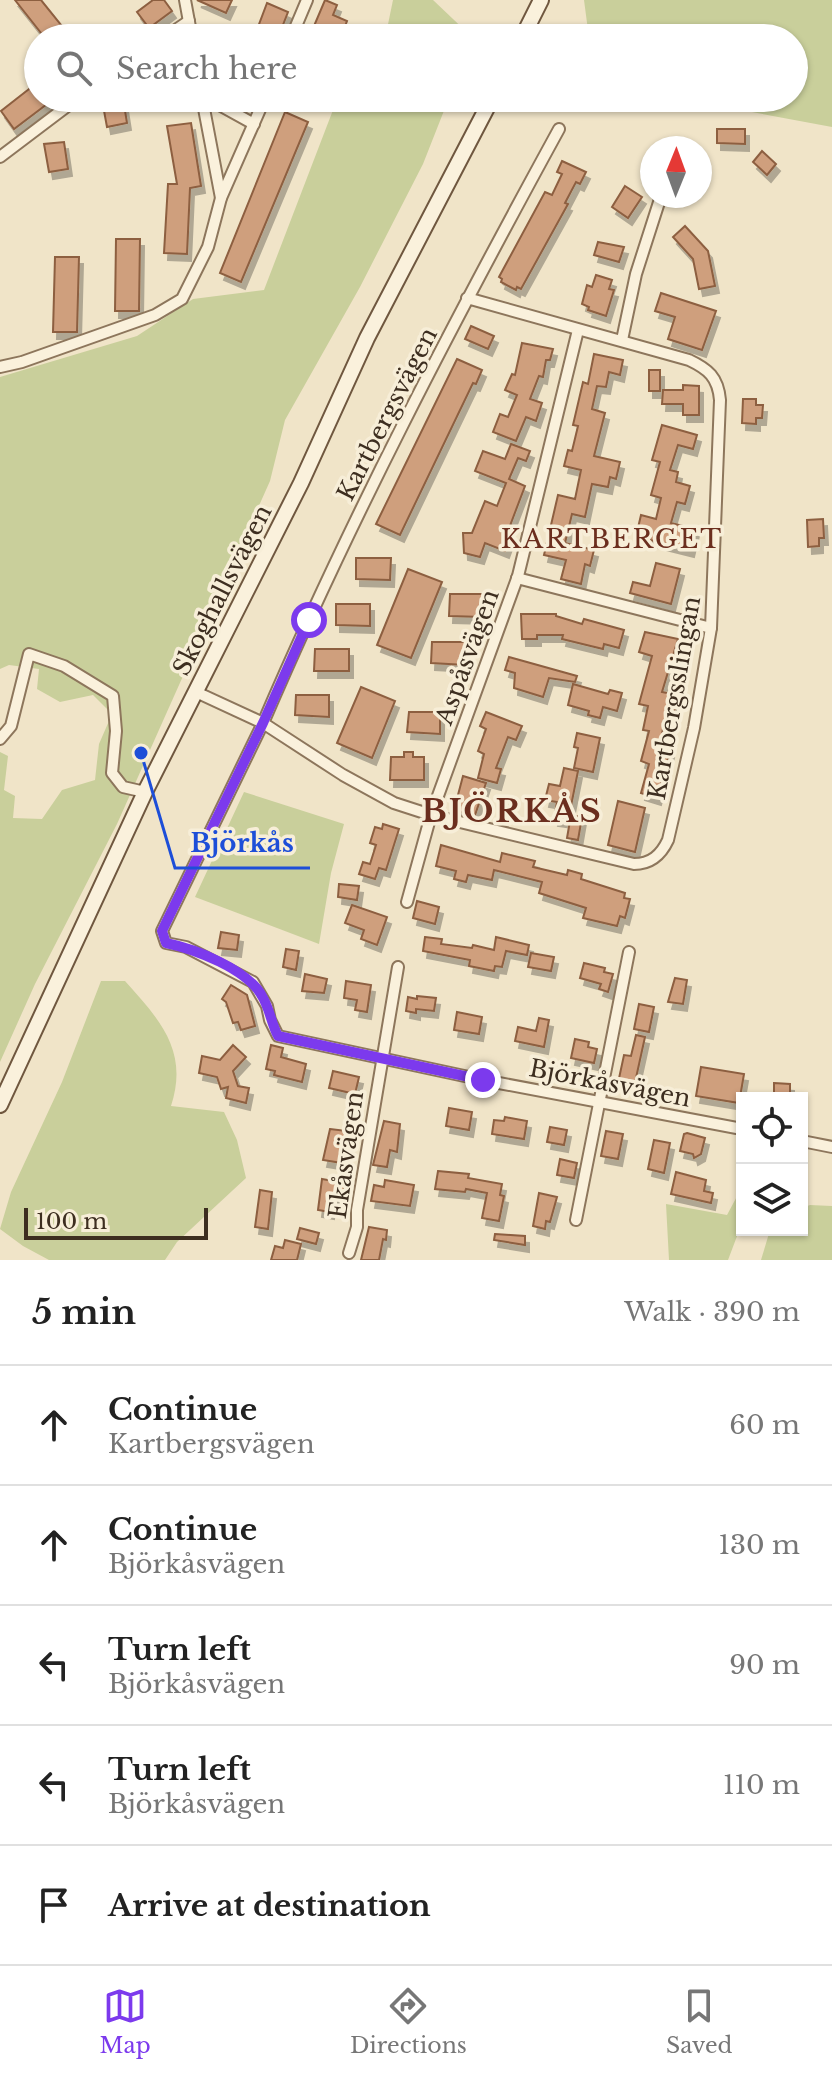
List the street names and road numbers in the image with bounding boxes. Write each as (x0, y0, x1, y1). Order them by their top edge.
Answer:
street label: Kartbergsvägen (331, 322, 443, 506)
street label: Skoghallsvägen (166, 500, 278, 680)
street label: Aspåsvägen (429, 585, 505, 730)
street label: Kartbergsslingan (642, 594, 706, 802)
street label: Björkåsvägen (527, 1053, 693, 1113)
street label: Ekåsvägen (323, 1089, 369, 1221)

